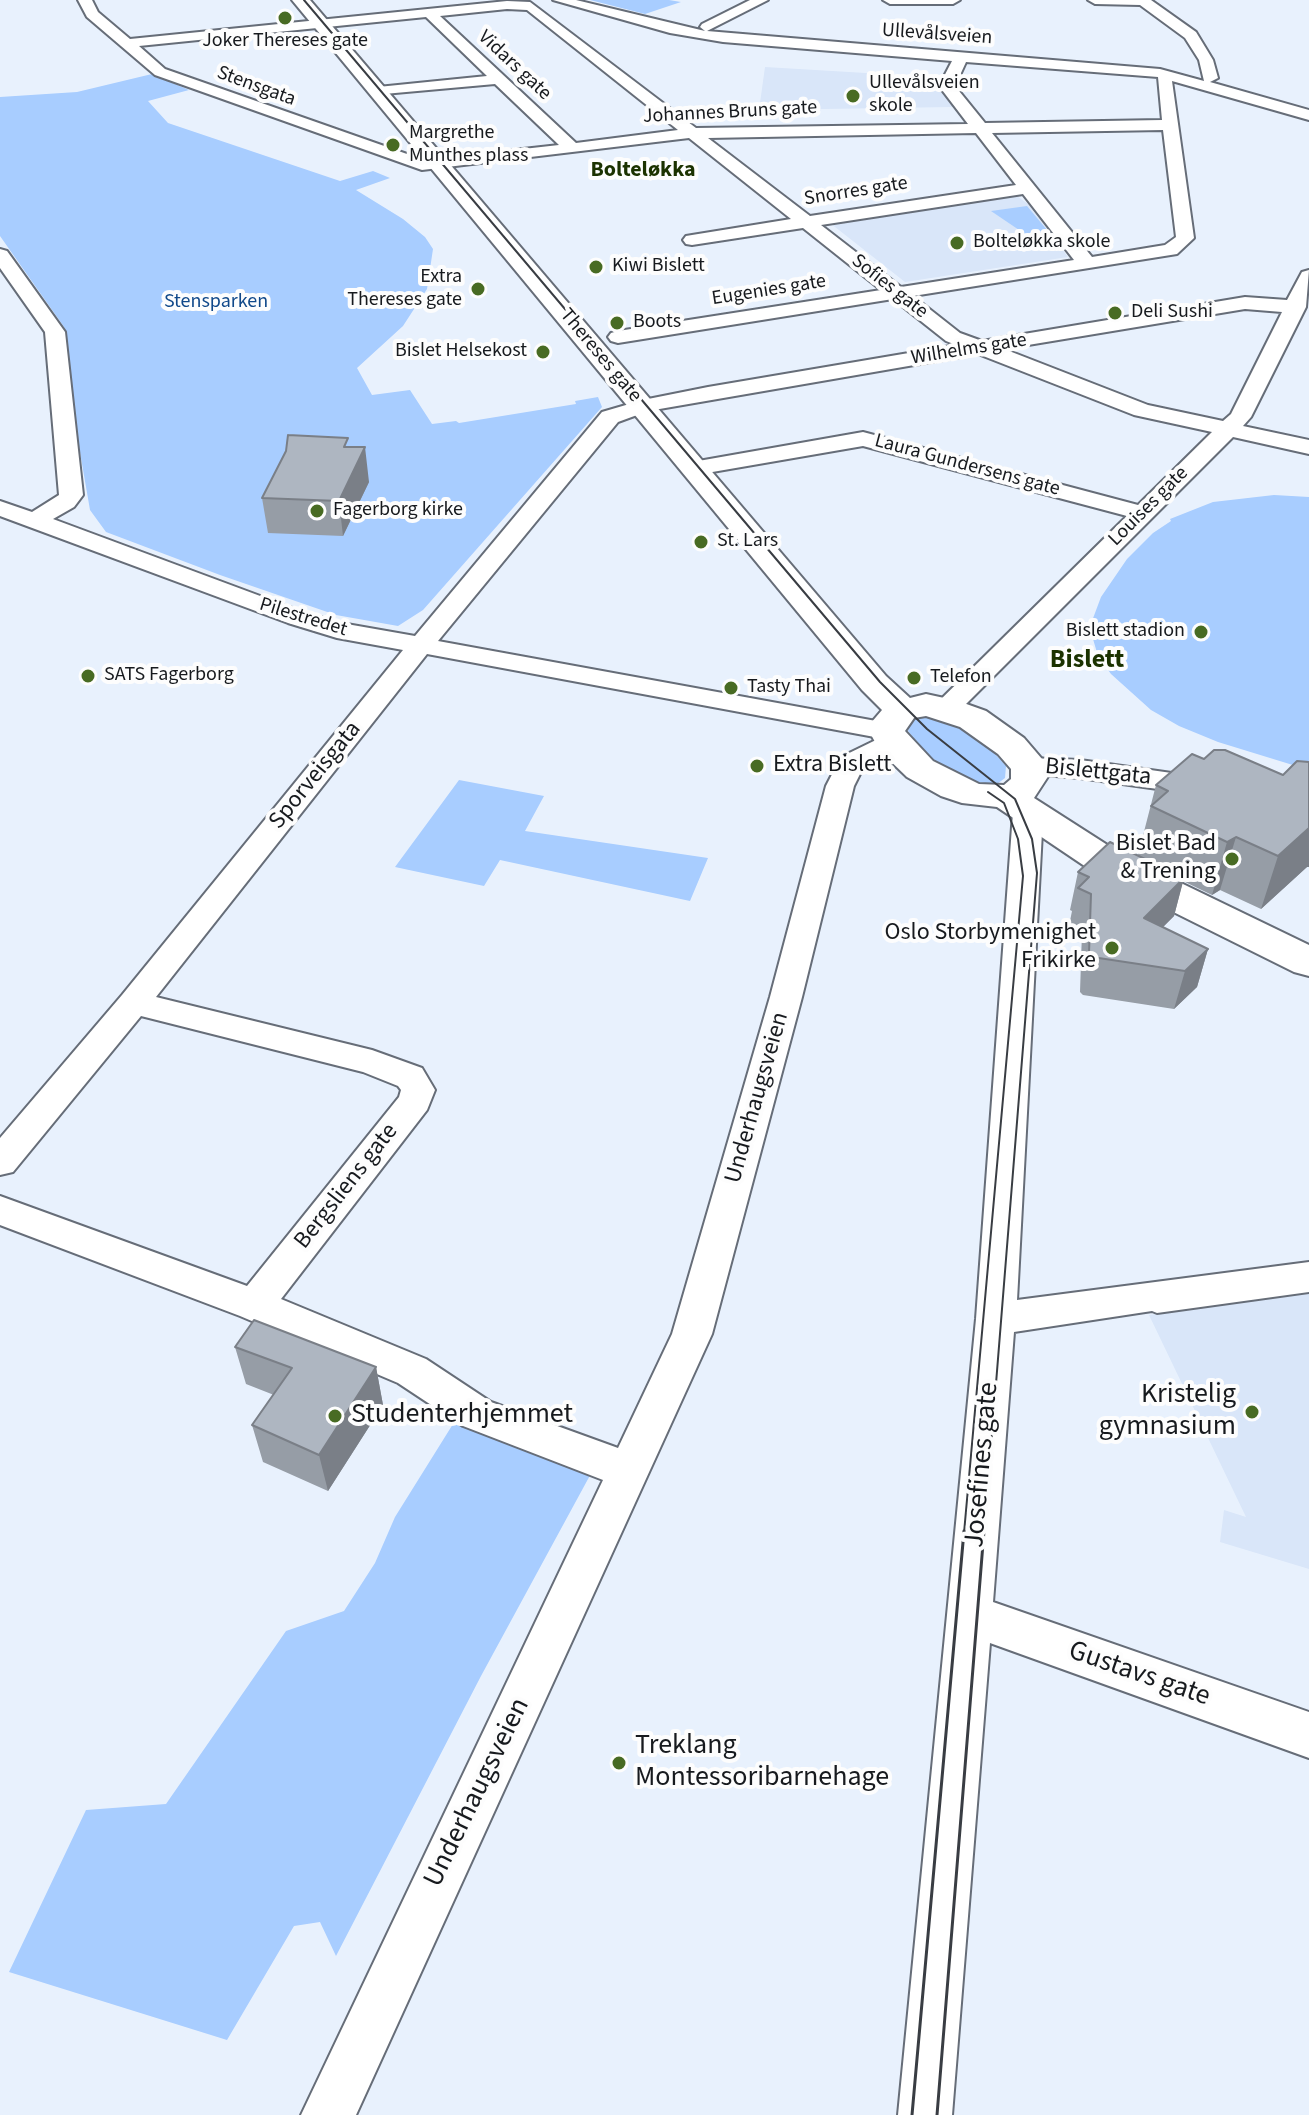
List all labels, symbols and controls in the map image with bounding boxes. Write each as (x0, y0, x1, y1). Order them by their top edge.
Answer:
marker: Joker Thereses gate (276, 9, 294, 27)
street label: Ullevålsveien (881, 19, 993, 51)
street label: Vidars gate (472, 26, 556, 106)
place label: Joker Thereses gate (202, 30, 368, 54)
street label: Stensgata (213, 62, 299, 112)
place label: Ullevålsveien skole (869, 72, 980, 119)
marker: Ullevålsveien skole (844, 87, 862, 105)
street label: Johannes Bruns gate (642, 96, 818, 130)
place label: Margrethe Munthes plass (409, 122, 528, 169)
marker: Margrethe Munthes plass (384, 136, 402, 154)
district label: Bolteløkka (590, 158, 696, 184)
street label: Snorres gate (803, 172, 909, 212)
place label: Bolteløkka skole (973, 231, 1111, 255)
marker: Bolteløkka skole (948, 234, 966, 252)
street label: Sofies gate (846, 250, 932, 324)
place label: Kiwi Bislett (612, 255, 705, 279)
marker: Kiwi Bislett (587, 258, 605, 276)
place label: Extra Thereses gate (347, 266, 462, 313)
street label: Eugenies gate (710, 270, 828, 312)
marker: Extra Thereses gate (469, 280, 487, 298)
park label: Stensparken (164, 291, 268, 315)
place label: Deli Sushi (1131, 301, 1213, 325)
street label: Thereses gate (554, 304, 646, 408)
marker: Deli Sushi (1106, 304, 1124, 322)
place label: Boots (633, 311, 681, 335)
marker: Boots (608, 314, 626, 332)
street label: Wilhelms gate (910, 329, 1028, 371)
place label: Bislet Helsekost (395, 340, 527, 364)
marker: Bislet Helsekost (534, 343, 552, 361)
street label: Laura Gundersens gate (872, 430, 1062, 502)
street label: Louises gate (1104, 462, 1194, 552)
place label: Fagerborg kirke (333, 499, 463, 523)
marker: Fagerborg kirke (308, 502, 326, 520)
place label: St. Lars (717, 530, 778, 554)
marker: St. Lars (692, 533, 710, 551)
street label: Pilestredet (256, 593, 350, 643)
place label: Bislett stadion (1066, 620, 1185, 644)
marker: Bislett stadion (1192, 623, 1210, 641)
district label: Bislett (1050, 645, 1124, 677)
place label: SATS Fagerborg (104, 664, 234, 688)
place label: Telefon (930, 666, 992, 690)
marker: SATS Fagerborg (79, 667, 97, 685)
marker: Telefon (905, 669, 923, 687)
place label: Tasty Thai (747, 676, 831, 700)
marker: Tasty Thai (722, 679, 740, 697)
street label: Sporveisgata (264, 716, 368, 836)
place label: Extra Bislett (773, 752, 891, 780)
street label: Bislettgata (1044, 753, 1152, 793)
marker: Extra Bislett (748, 757, 766, 775)
place label: Bislet Bad & Trening (1116, 831, 1216, 887)
marker: Bislet Bad & Trening (1223, 850, 1241, 868)
place label: Oslo Storbymenighet Frikirke (885, 920, 1096, 976)
marker: Oslo Storbymenighet Frikirke (1103, 939, 1121, 957)
street label: Underhaugsveien (720, 1009, 796, 1187)
street label: Bergsliens gate (289, 1119, 405, 1255)
place label: Kristelig gymnasium (1099, 1379, 1236, 1445)
street label: Josefines gate (959, 1381, 1007, 1549)
place label: Studenterhjemmet (351, 1399, 573, 1433)
marker: Kristelig gymnasium (1243, 1403, 1261, 1421)
marker: Studenterhjemmet (326, 1407, 344, 1425)
street label: Gustavs gate (1064, 1635, 1214, 1715)
street label: Underhaugsveien (418, 1693, 538, 1893)
place label: Treklang Montessoribarnehage (635, 1730, 889, 1796)
marker: Treklang Montessoribarnehage (610, 1754, 628, 1772)

